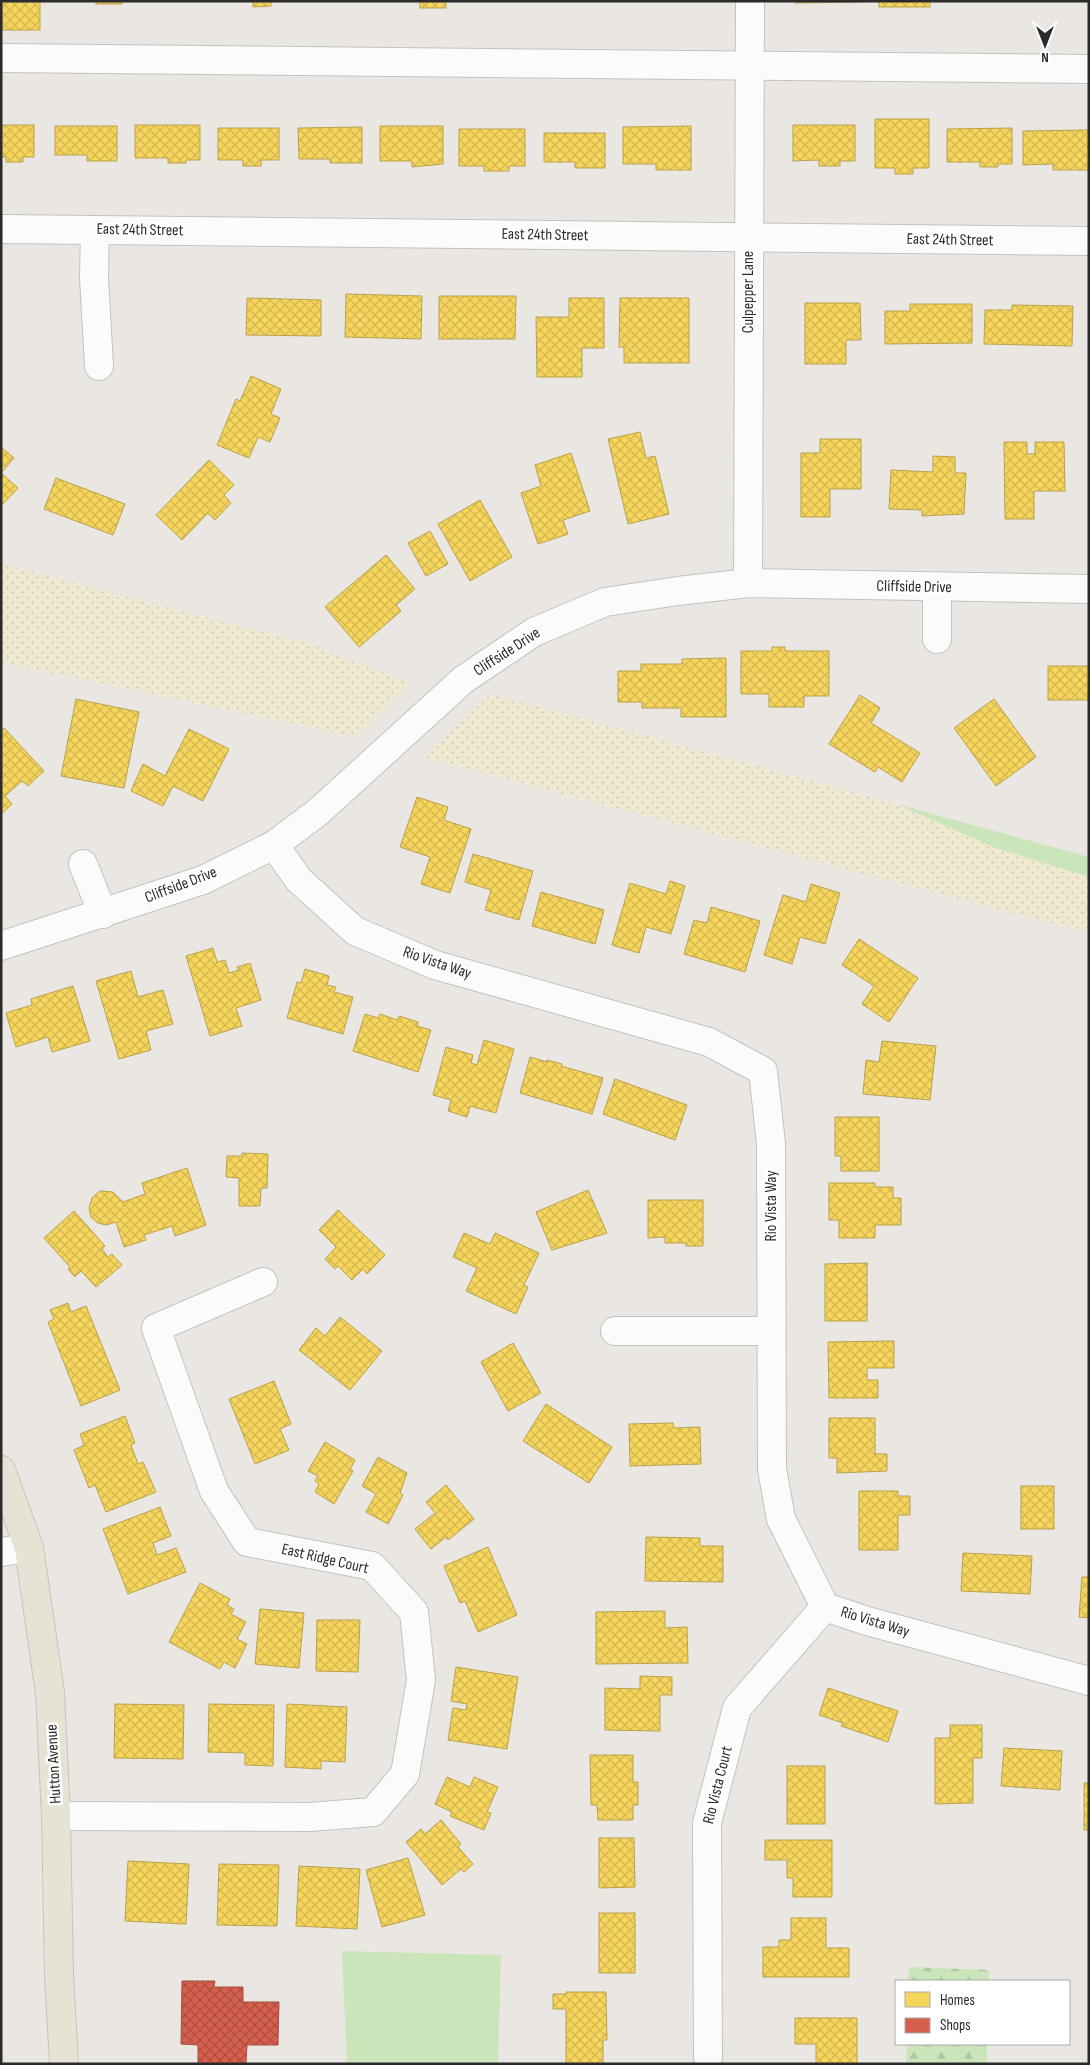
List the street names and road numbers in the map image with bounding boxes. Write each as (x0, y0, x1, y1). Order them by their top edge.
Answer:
street label: East 24th Street (96, 220, 184, 240)
street label: East 24th Street (501, 225, 589, 245)
street label: East 24th Street (906, 230, 994, 250)
street label: Culpepper Lane (739, 251, 758, 333)
street label: Cliffside Drive (876, 577, 952, 597)
street label: Cliffside Drive (470, 623, 544, 681)
street label: Cliffside Drive (142, 863, 220, 907)
street label: Rio Vista Way (400, 942, 474, 984)
street label: Rio Vista Way (762, 1170, 781, 1242)
street label: East Ridge Court (280, 1540, 370, 1578)
street label: Rio Vista Way (838, 1603, 912, 1641)
street label: Hutton Avenue (42, 1724, 66, 1804)
street label: Rio Vista Court (699, 1744, 737, 1826)

